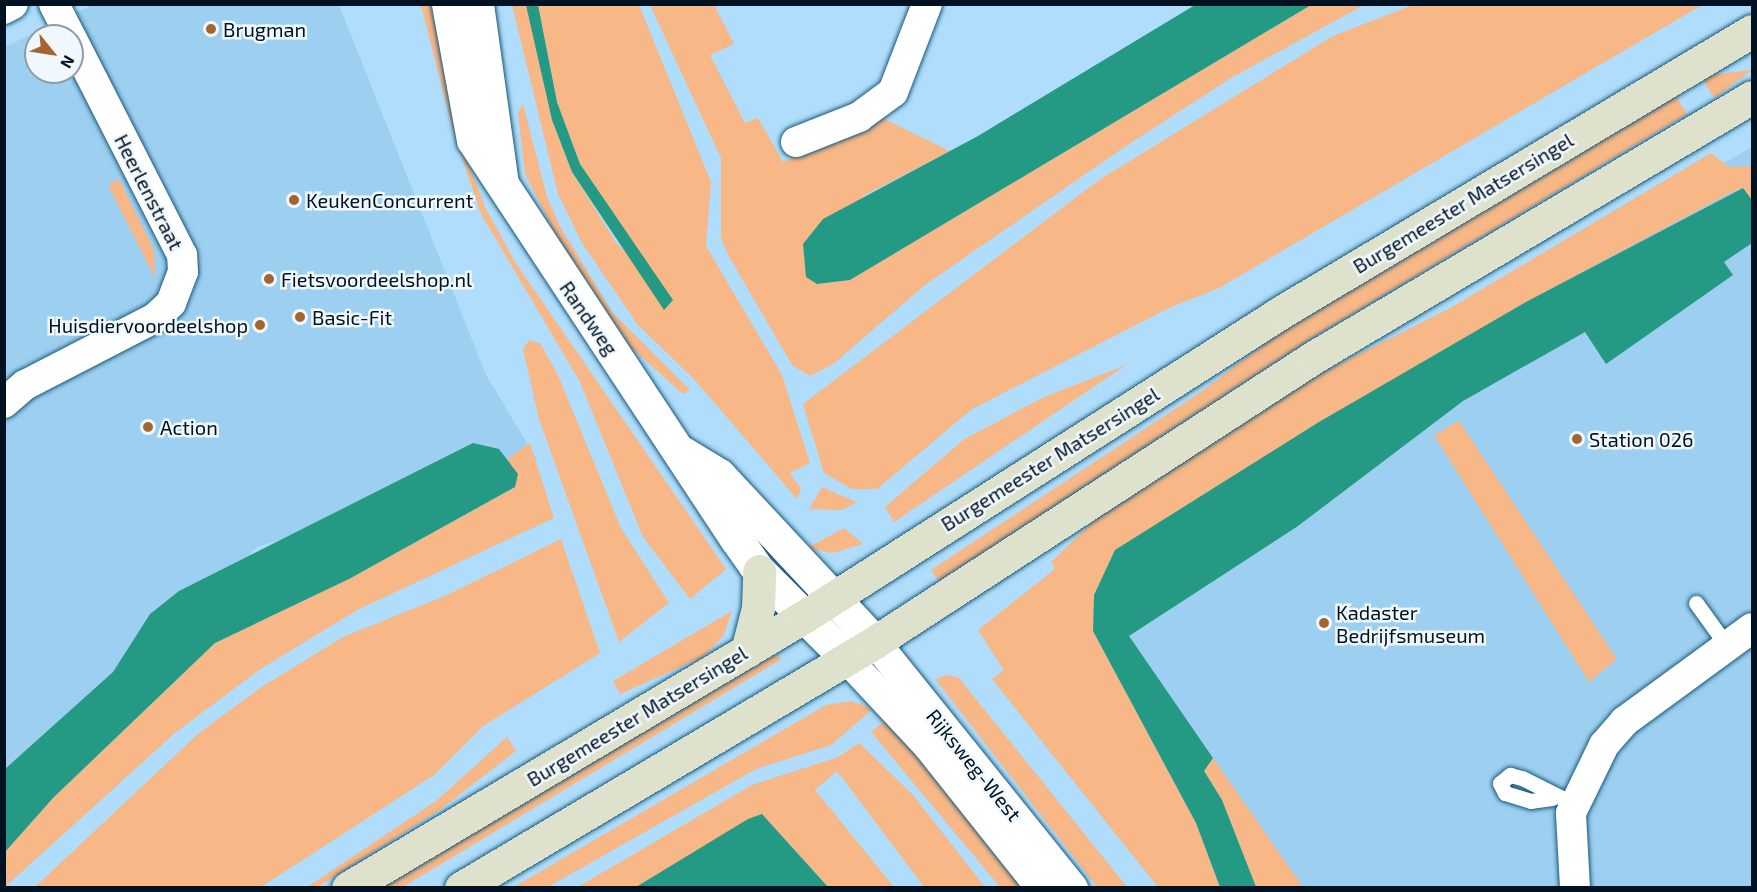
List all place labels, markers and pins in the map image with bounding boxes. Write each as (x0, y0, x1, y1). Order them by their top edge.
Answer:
place label: Brugman (223, 17, 306, 41)
marker: Brugman (204, 22, 218, 36)
place label: KeukenConcurrent (306, 188, 473, 212)
marker: KeukenConcurrent (287, 193, 301, 207)
place label: Fietsvoordeelshop.nl (281, 267, 472, 291)
marker: Fietsvoordeelshop.nl (262, 272, 276, 286)
place label: Basic-Fit (312, 305, 392, 329)
marker: Basic-Fit (293, 310, 307, 324)
place label: Huisdiervoordeelshop (48, 313, 248, 337)
marker: Huisdiervoordeelshop (253, 318, 267, 332)
place label: Action (160, 415, 218, 439)
marker: Action (141, 420, 155, 434)
place label: Station 026 (1589, 427, 1693, 451)
marker: Station 026 (1570, 432, 1584, 446)
place label: Kadaster Bedrijfsmuseum (1336, 600, 1485, 647)
marker: Kadaster Bedrijfsmuseum (1317, 616, 1331, 630)

